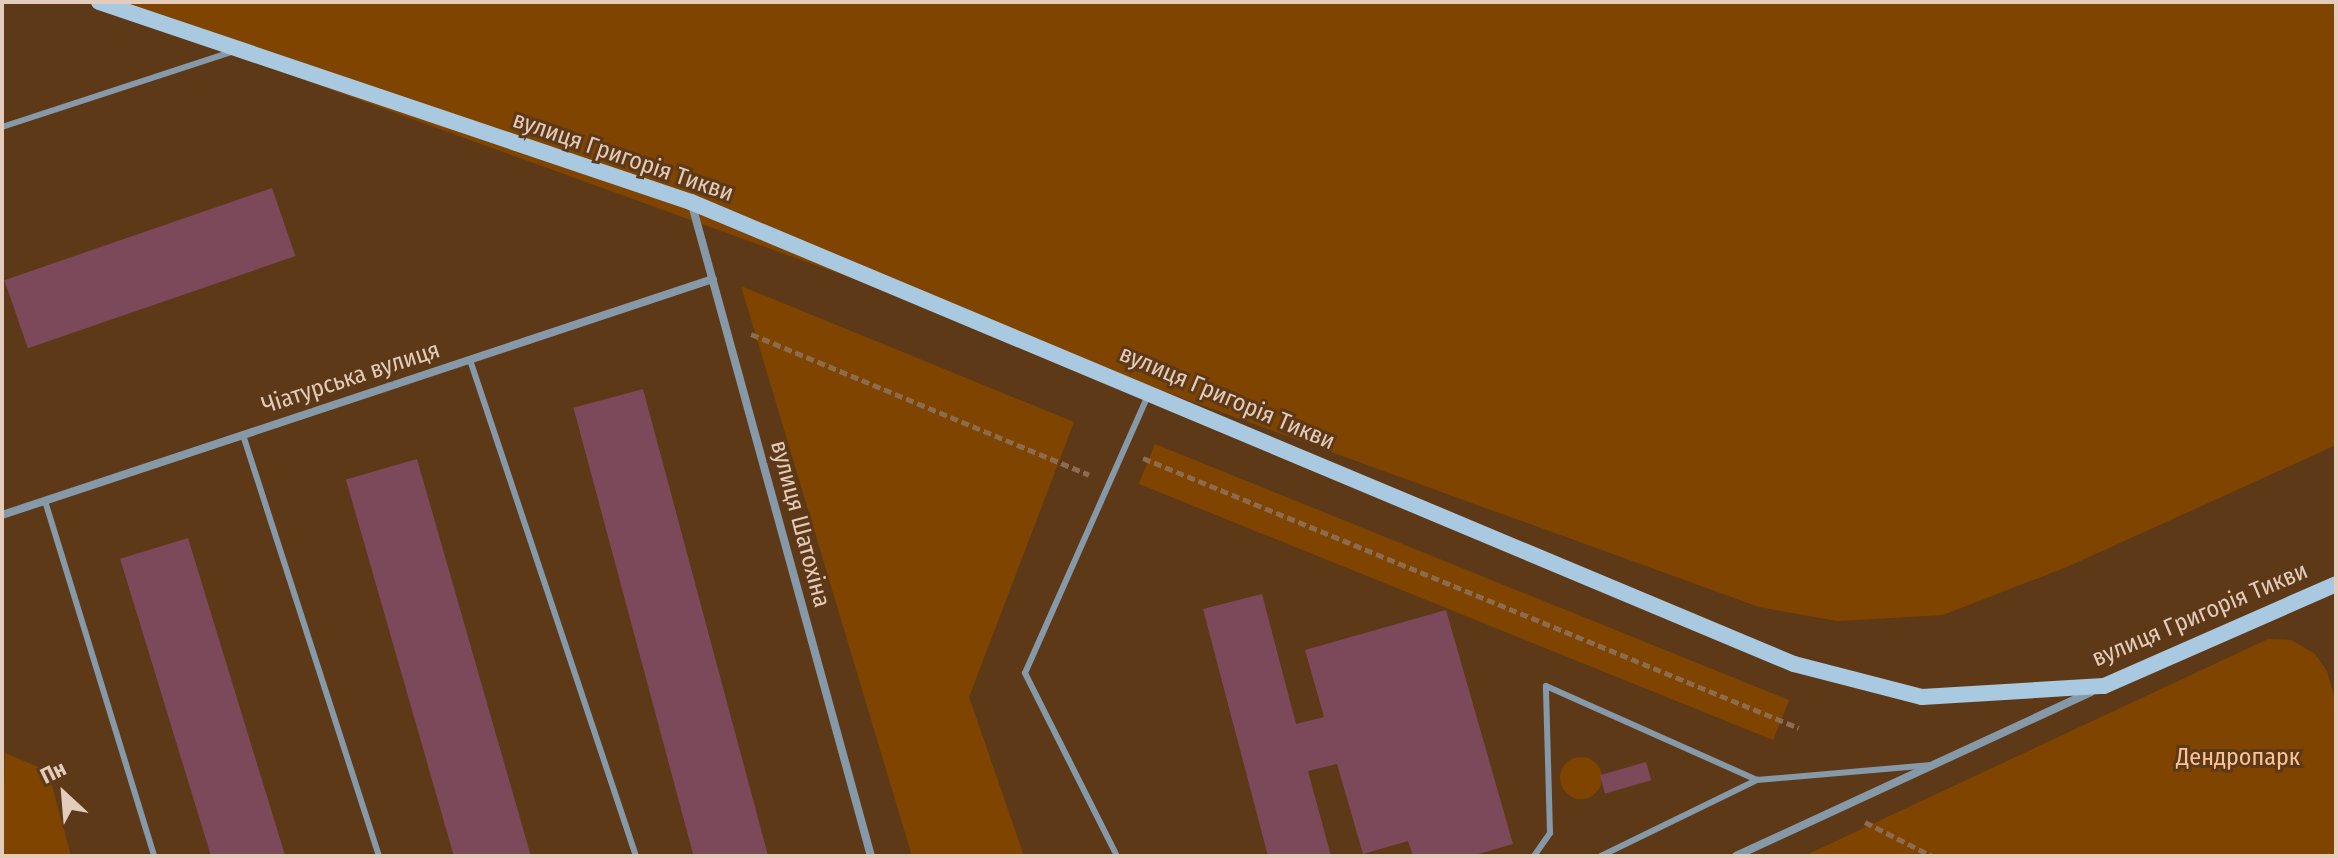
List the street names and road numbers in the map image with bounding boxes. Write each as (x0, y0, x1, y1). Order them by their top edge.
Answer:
street label: вулиця Григорія Тикви (509, 106, 737, 208)
street label: Чіатурська вулиця (258, 336, 444, 420)
street label: вулиця Григорія Тикви (1115, 340, 1339, 456)
street label: вулиця Шатохіна (764, 438, 836, 610)
street label: вулиця Григорія Тикви (2088, 557, 2312, 673)

